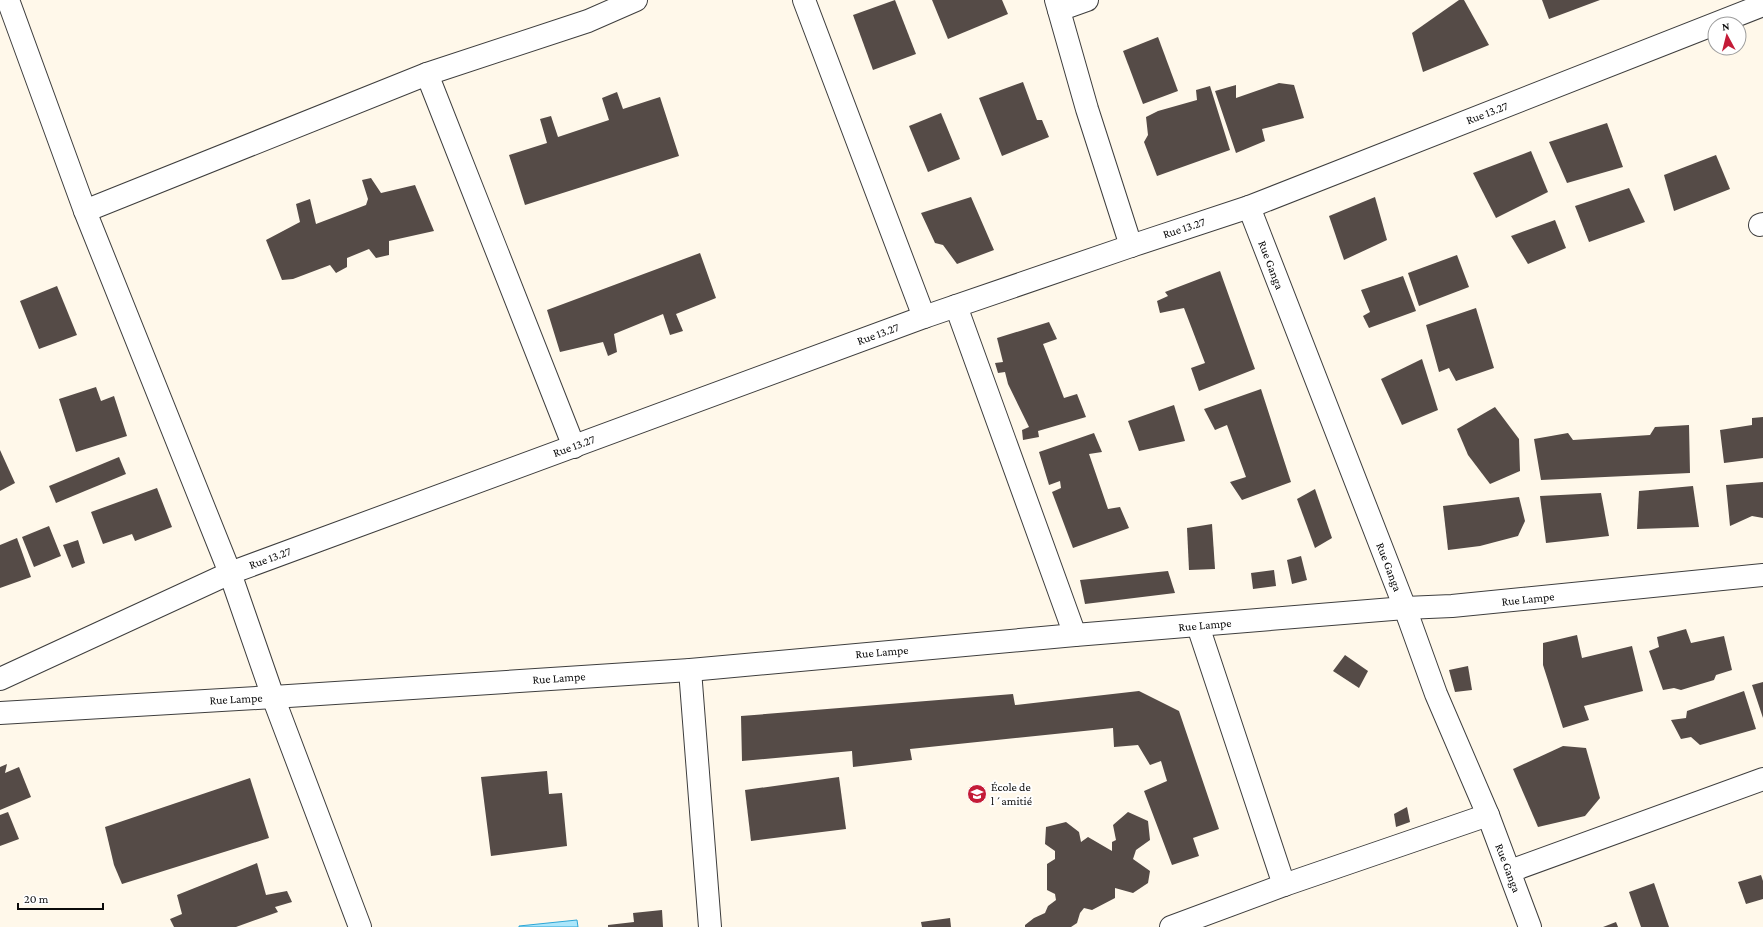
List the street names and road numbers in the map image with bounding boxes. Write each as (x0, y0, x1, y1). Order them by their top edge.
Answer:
street label: Rue 13.27 (1464, 98, 1510, 127)
street label: Rue 13.27 (1161, 214, 1207, 241)
street label: Rue Ganga (1255, 239, 1287, 292)
street label: Rue 13.27 (855, 320, 901, 348)
street label: Rue 13.27 (551, 432, 597, 460)
street label: Rue Ganga (1373, 541, 1405, 594)
street label: Rue 13.27 (247, 544, 293, 572)
street label: Rue Lampe (1501, 589, 1555, 609)
street label: Rue Lampe (1178, 616, 1232, 634)
street label: Rue Lampe (855, 643, 909, 661)
street label: Rue Lampe (532, 669, 586, 687)
street label: Rue Lampe (209, 691, 263, 707)
street label: Rue Ganga (1492, 842, 1524, 895)

